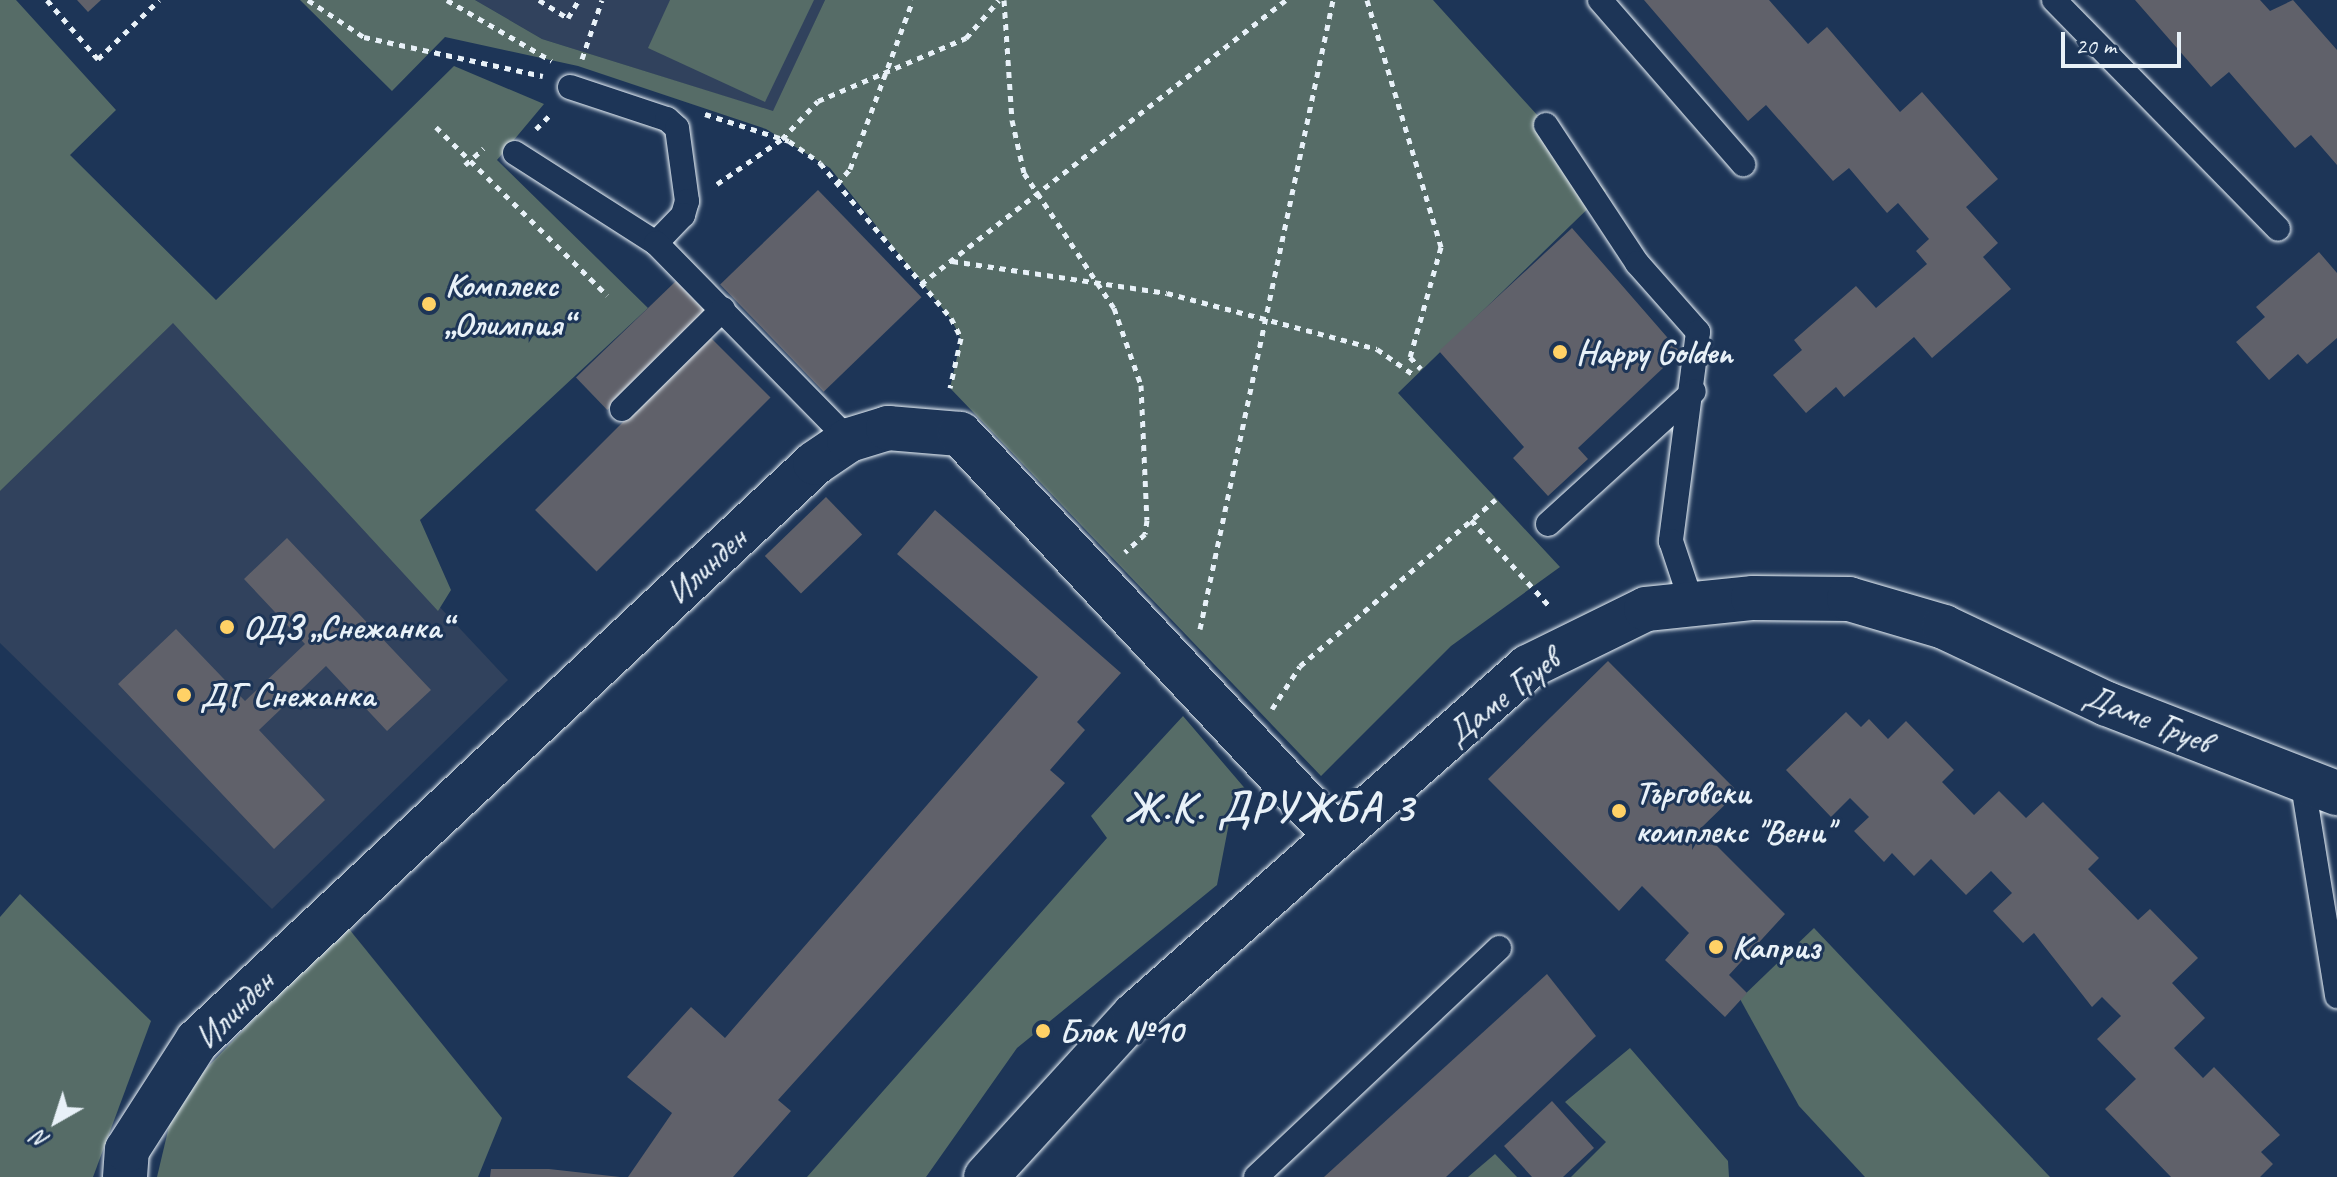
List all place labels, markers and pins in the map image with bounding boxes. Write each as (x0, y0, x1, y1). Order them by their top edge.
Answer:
place label: Комплекс „Олимпия“ (445, 264, 571, 344)
marker: Комплекс „Олимпия“ (420, 295, 438, 313)
place label: Happy Golden (1576, 332, 1732, 372)
marker: Happy Golden (1551, 343, 1569, 361)
place label: ОДЗ „Снежанка“ (243, 607, 450, 647)
marker: ОДЗ „Снежанка“ (218, 618, 236, 636)
place label: ДГ Снежанка (200, 675, 374, 715)
marker: ДГ Снежанка (175, 686, 193, 704)
place label: Търговски комплекс "Вени" (1635, 771, 1833, 850)
marker: Търговски комплекс "Вени" (1610, 802, 1628, 820)
place label: Каприз (1732, 927, 1820, 967)
marker: Каприз (1707, 938, 1725, 956)
place label: Блок №10 (1059, 1011, 1183, 1051)
marker: Блок №10 (1034, 1022, 1052, 1040)

